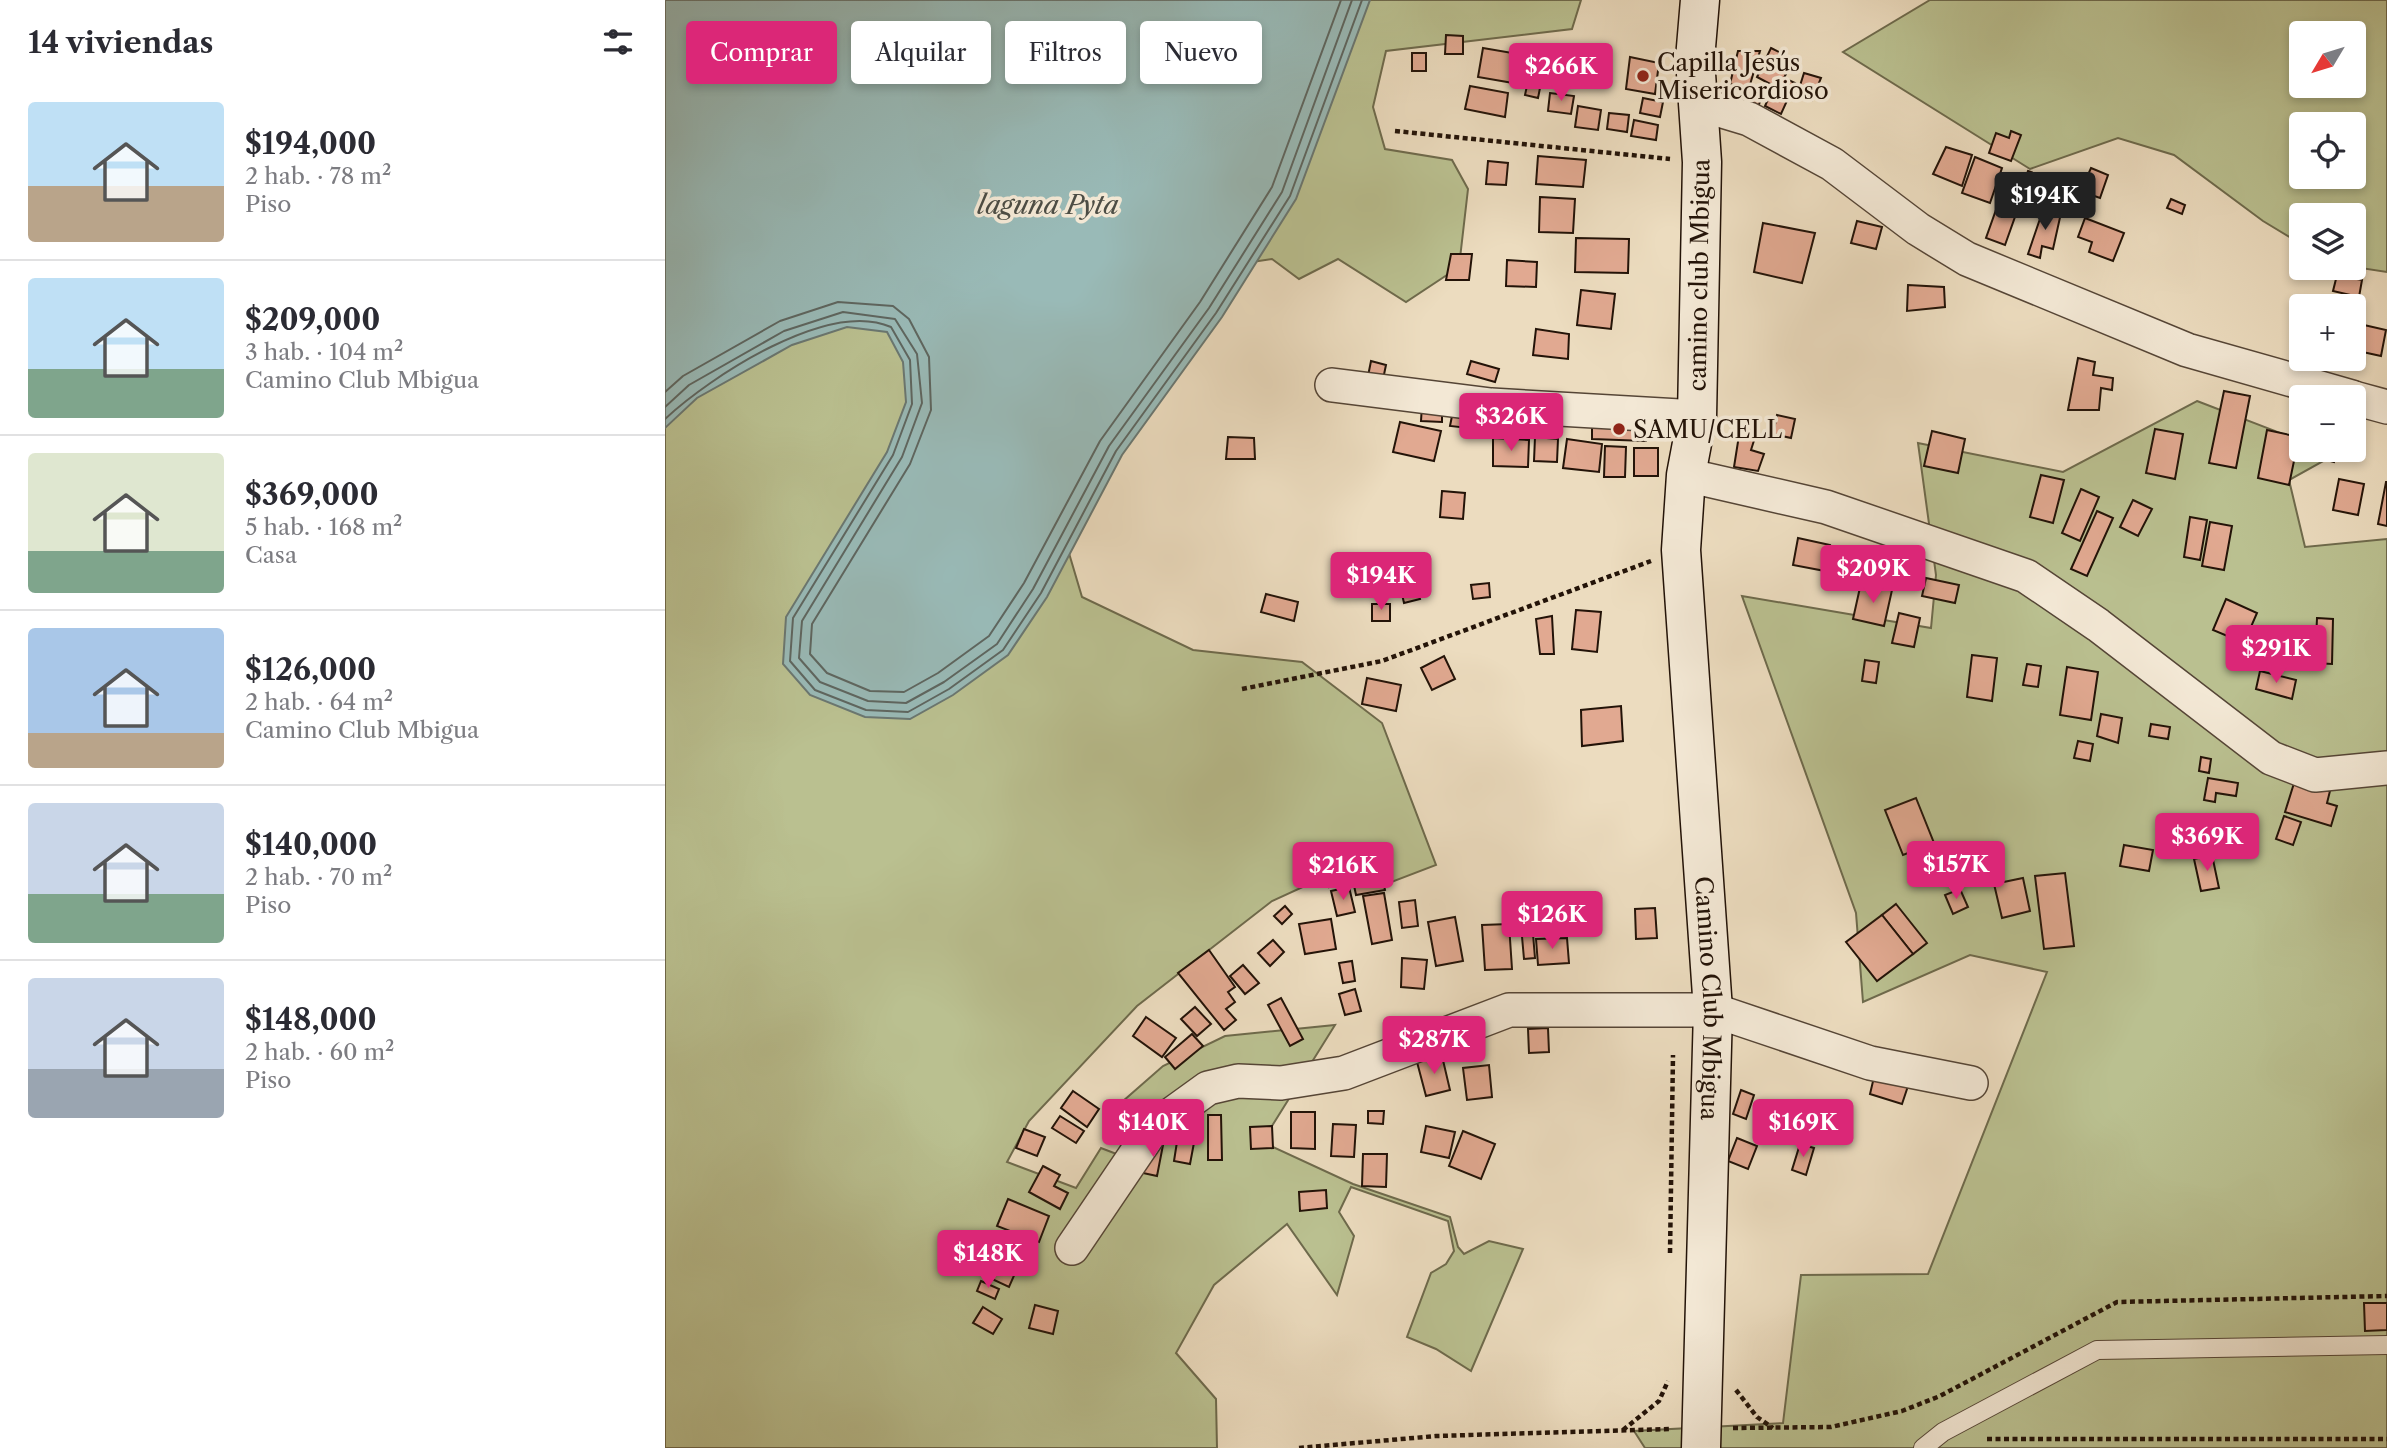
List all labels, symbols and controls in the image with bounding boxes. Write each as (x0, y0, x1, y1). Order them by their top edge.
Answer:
chip: Comprar (686, 21, 837, 84)
chip: Alquilar (851, 21, 991, 84)
chip: Filtros (1005, 21, 1126, 84)
chip: Nuevo (1140, 21, 1262, 84)
north arrow (2289, 21, 2366, 98)
map controls (2289, 21, 2366, 462)
icon: filters (599, 23, 637, 61)
text: 14 viviendas (28, 24, 214, 61)
pin: $266K (1512, 43, 1610, 103)
place label: Capilla Jesús Misericordioso (1657, 48, 1829, 105)
text: $266K (1525, 52, 1597, 80)
marker: Capilla Jesús Misericordioso (1635, 68, 1651, 84)
button: locate (2289, 112, 2366, 189)
text: $194,000 (245, 125, 376, 162)
icon: home (84, 130, 168, 214)
street label: camino club Mbigua (1682, 158, 1716, 392)
text: 2 hab. · 78 m² (245, 162, 391, 190)
pin: $194K (1996, 173, 2094, 232)
text: $194K (2011, 181, 2079, 209)
water label: laguna Pyta (977, 189, 1119, 221)
text: Piso (245, 190, 291, 218)
button: layers (2289, 203, 2366, 280)
button: + (2289, 294, 2366, 371)
text: $209,000 (245, 301, 380, 338)
icon: home (84, 306, 168, 390)
text: 3 hab. · 104 m² (245, 338, 403, 366)
text: Camino Club Mbigua (245, 366, 479, 394)
button: − (2289, 385, 2366, 462)
pin: $326K (1462, 393, 1560, 453)
text: $326K (1475, 402, 1547, 430)
place label: SAMU/CELL (1633, 415, 1782, 444)
marker: SAMU/CELL (1611, 421, 1627, 437)
text: $369,000 (245, 476, 379, 513)
icon: home (84, 481, 168, 565)
text: 5 hab. · 168 m² (245, 513, 402, 541)
text: Casa (245, 541, 297, 569)
pin: $209K (1824, 546, 1922, 605)
pin: $194K (1332, 552, 1430, 612)
text: $209K (1836, 554, 1910, 582)
text: $194K (1347, 561, 1415, 589)
pin: $291K (2227, 626, 2325, 685)
text: $291K (2242, 634, 2310, 662)
text: $126,000 (245, 651, 376, 688)
icon: home (84, 656, 168, 740)
text: 2 hab. · 64 m² (245, 688, 393, 716)
text: Camino Club Mbigua (245, 716, 479, 744)
pin: $369K (2158, 814, 2256, 873)
text: $369K (2171, 822, 2243, 850)
text: $140,000 (245, 826, 377, 863)
icon: home (84, 831, 168, 915)
pin: $216K (1294, 842, 1392, 902)
pin: $157K (1907, 842, 2005, 901)
text: $157K (1923, 850, 1989, 878)
text: $216K (1309, 851, 1377, 879)
text: 2 hab. · 70 m² (245, 863, 392, 891)
street label: Camino Club Mbigua (1689, 875, 1728, 1121)
text: Piso (245, 891, 291, 919)
pin: $126K (1503, 892, 1601, 951)
text: $126K (1518, 900, 1586, 928)
text: $148,000 (245, 1001, 377, 1038)
icon: home (84, 1006, 168, 1090)
pin: $287K (1385, 1016, 1483, 1076)
text: $287K (1399, 1025, 1469, 1053)
text: 2 hab. · 60 m² (245, 1038, 395, 1066)
text: Piso (245, 1066, 291, 1094)
pin: $140K (1104, 1100, 1202, 1159)
pin: $169K (1754, 1100, 1852, 1159)
text: $140K (1118, 1108, 1188, 1136)
text: $169K (1768, 1108, 1838, 1136)
pin: $148K (939, 1230, 1037, 1290)
text: $148K (953, 1239, 1023, 1267)

